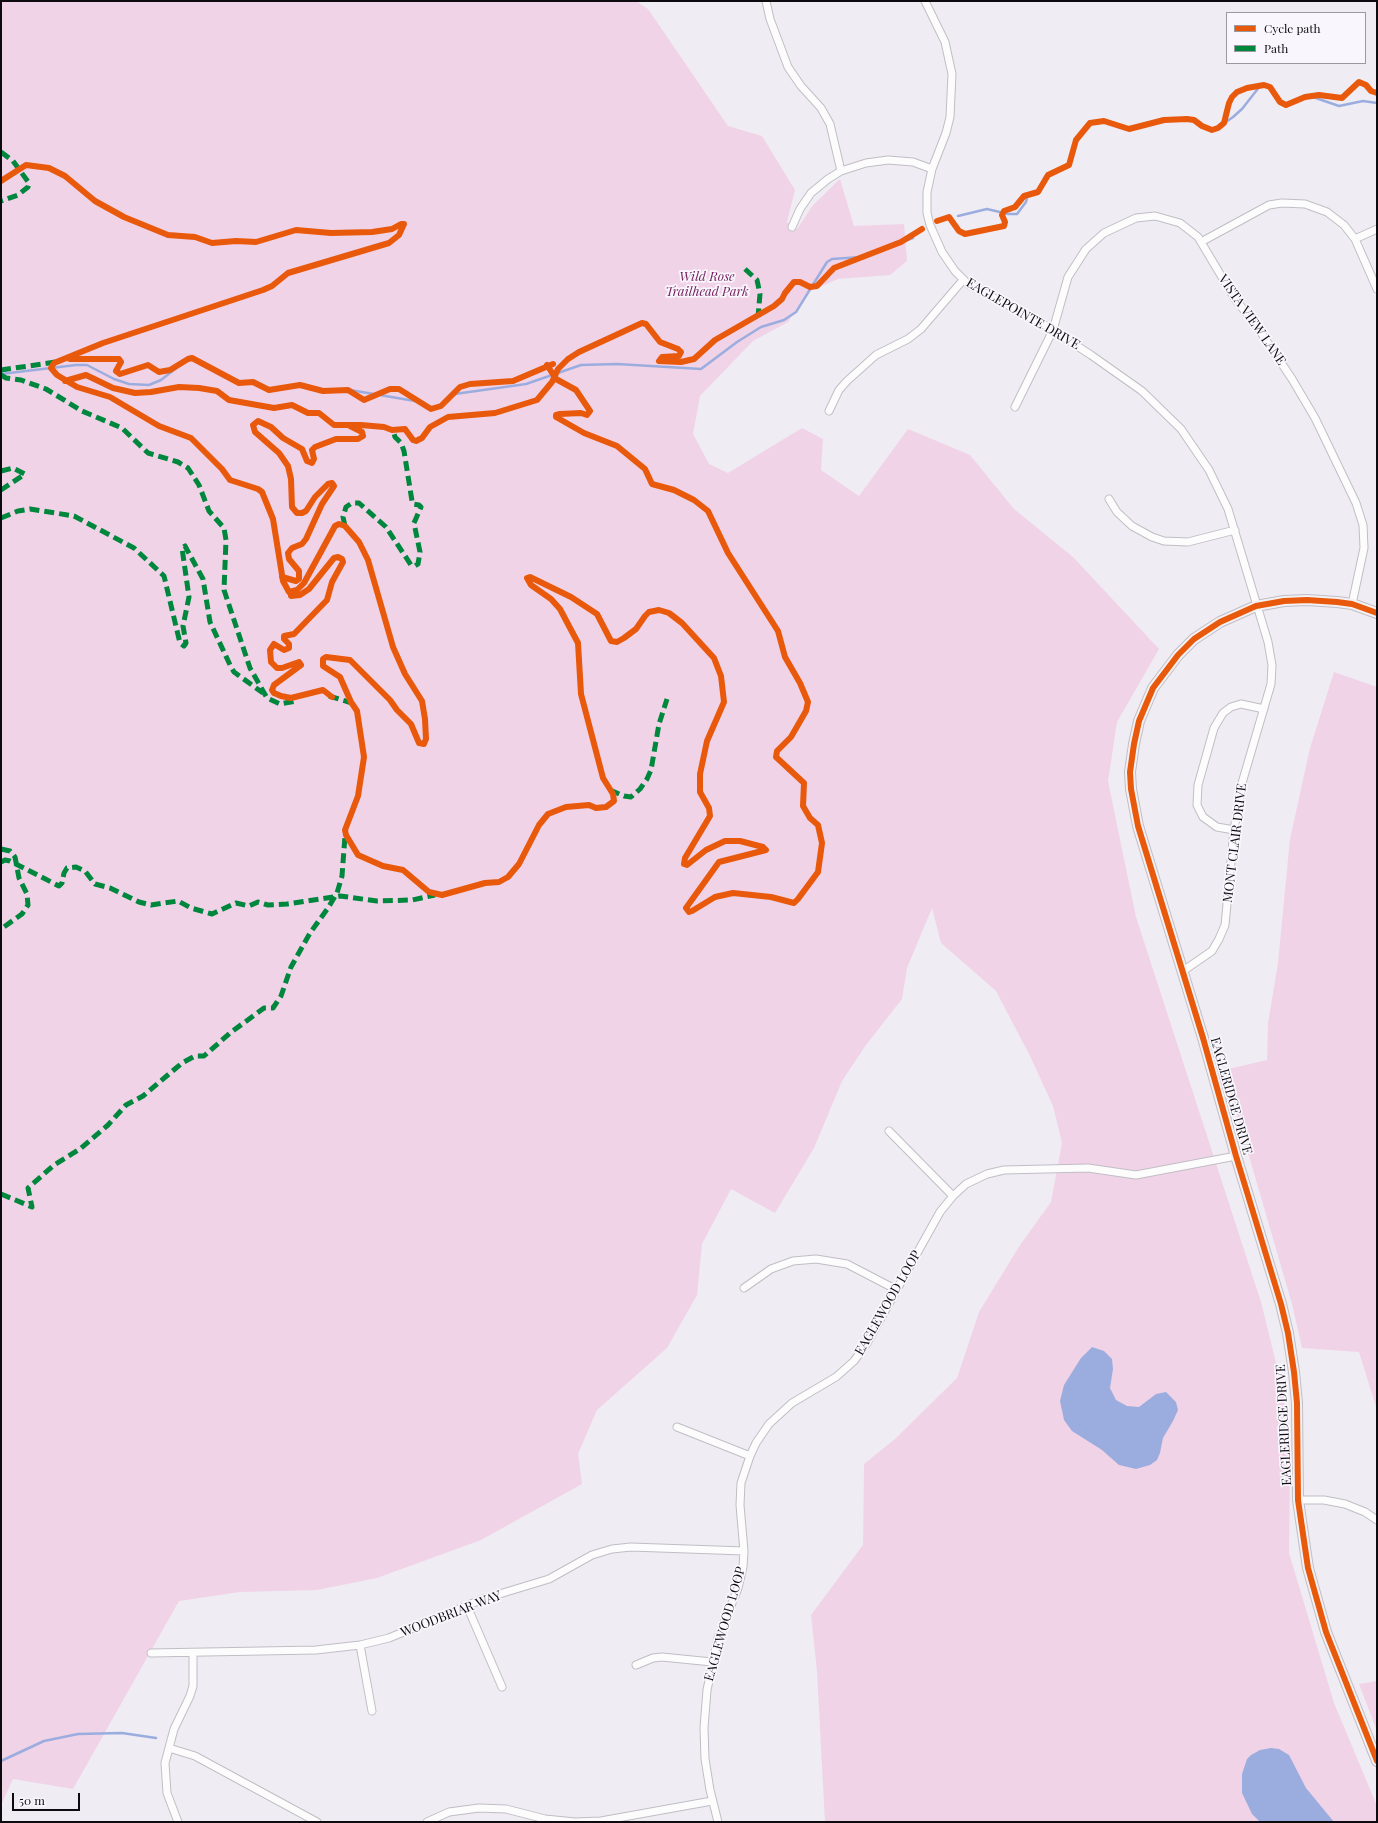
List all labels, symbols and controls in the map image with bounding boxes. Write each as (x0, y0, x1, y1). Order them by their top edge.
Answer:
legend (1226, 12, 1366, 64)
text: Cycle path (1264, 20, 1321, 36)
text: Path (1264, 40, 1288, 56)
park label: Wild Rose Trailhead Park (665, 269, 749, 300)
street label: VISTA VIEW LANE (1215, 272, 1289, 368)
street label: EAGLEPOINTE DRIVE (963, 275, 1083, 353)
street label: MONT CLAIR DRIVE (1220, 782, 1250, 904)
street label: EAGLERIDGE DRIVE (1207, 1035, 1255, 1157)
street label: EAGLEWOOD LOOP (852, 1248, 924, 1358)
street label: EAGLERIDGE DRIVE (1273, 1364, 1295, 1486)
street label: EAGLEWOOD LOOP (701, 1565, 749, 1683)
street label: WOODBRIAR WAY (398, 1588, 504, 1640)
scale bar (14, 1785, 82, 1811)
text: 50 m (19, 1792, 45, 1808)

